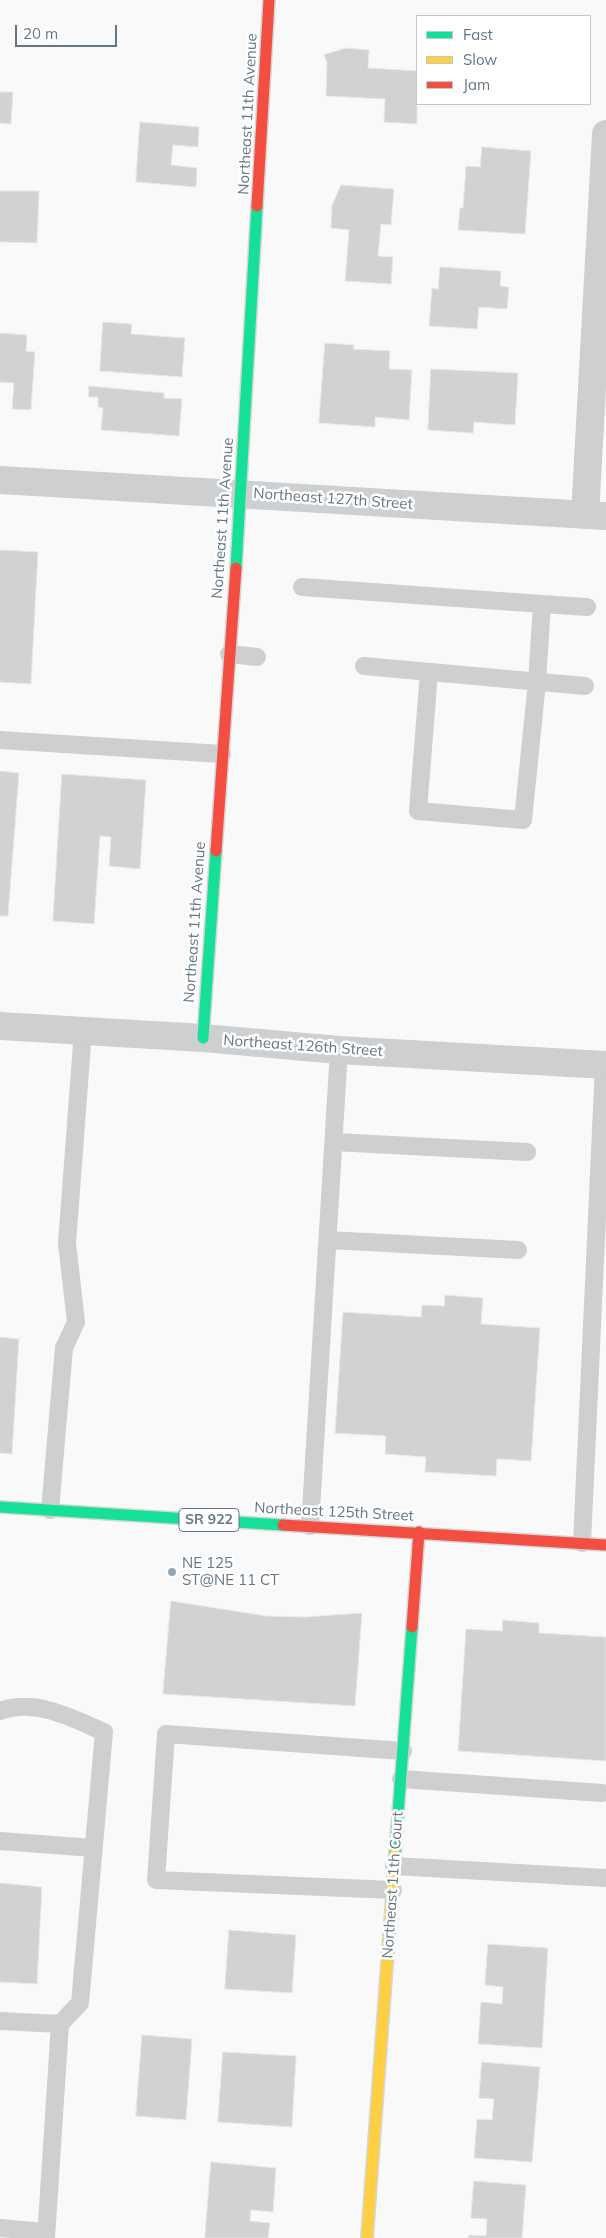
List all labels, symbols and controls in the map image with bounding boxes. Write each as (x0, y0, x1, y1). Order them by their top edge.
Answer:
scale bar (18, 15, 120, 47)
legend (416, 15, 591, 105)
text: 20 m (23, 24, 58, 43)
text: Fast (463, 25, 493, 44)
street label: Northeast 11th Avenue (235, 33, 261, 195)
text: Slow (463, 50, 497, 69)
text: Jam (463, 75, 490, 94)
street label: Northeast 11th Avenue (208, 437, 238, 599)
street label: Northeast 127th Street (253, 484, 413, 514)
street label: Northeast 11th Avenue (180, 841, 210, 1003)
street label: Northeast 126th Street (223, 1031, 383, 1061)
street label: Northeast 125th Street (254, 1499, 414, 1525)
road number: SR 922 (179, 1508, 239, 1532)
place label: NE 125 ST@NE 11 CT (182, 1554, 279, 1589)
marker: NE 125 ST@NE 11 CT (166, 1566, 178, 1578)
street label: Northeast 11th Court (379, 1811, 407, 1959)

